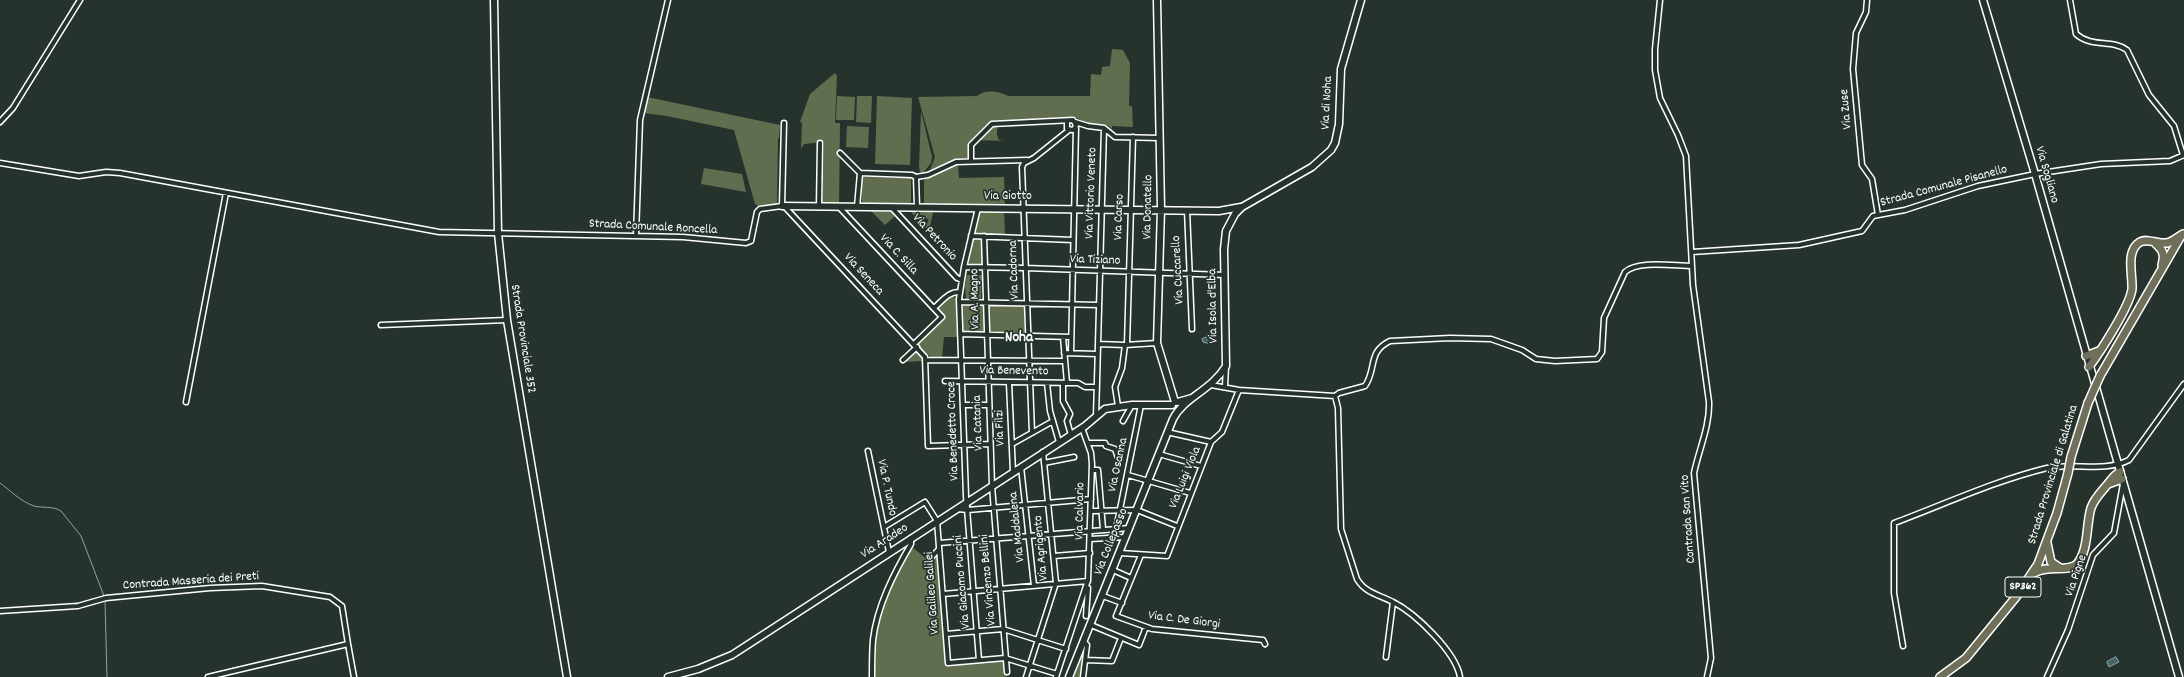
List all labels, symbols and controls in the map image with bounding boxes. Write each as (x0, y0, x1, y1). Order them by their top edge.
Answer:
street label: Via di Noha (1319, 76, 1337, 130)
street label: Via Zuse (1837, 88, 1857, 130)
street label: Via Sogliano (2030, 145, 2062, 205)
street label: Via Vittorio Veneto (1083, 147, 1101, 239)
street label: Strada Comunale Pisanello (1879, 163, 2009, 211)
street label: Via Donatello (1141, 174, 1157, 240)
street label: Via Giotto (984, 189, 1032, 205)
street label: Via Carso (1111, 194, 1129, 240)
street label: Via Petronio (908, 211, 960, 265)
street label: Strada Comunale Roncella (588, 217, 718, 239)
street label: Via C. Silla (875, 232, 921, 278)
street label: Via Cuccarello (1169, 235, 1189, 305)
street label: Via Cadorna (1006, 240, 1024, 300)
street label: Via Seneca (839, 251, 887, 299)
street label: Via Tiziano (1069, 252, 1121, 270)
street label: Via A. Magno (968, 268, 984, 330)
street label: Via Isola d'Elba (1206, 269, 1222, 343)
street label: Strada Provinciale 352 (506, 284, 538, 394)
district label: Noha (1005, 330, 1033, 348)
street label: Via Benevento (979, 364, 1049, 380)
street label: Via Benedetto Croce (944, 381, 964, 481)
street label: Via Catania (970, 395, 988, 451)
street label: Strada Provinciale di Galatina (2025, 403, 2083, 547)
street label: Via Filzi (993, 410, 1009, 446)
street label: Via Osanna (1106, 437, 1132, 493)
street label: Via Luigi Viola (1166, 445, 1206, 511)
street label: Via P. Tundo (872, 458, 900, 518)
street label: Contrada San Vito (1678, 474, 1700, 564)
street label: Via Calvario (1073, 482, 1089, 540)
street label: Via Maddalena (1007, 491, 1029, 563)
street label: Via Collepasso (1092, 506, 1132, 578)
street label: Via Agrigento (1031, 515, 1053, 581)
street label: Via Aradeo (858, 521, 912, 563)
street label: Via Giacomo Puccini (951, 534, 975, 630)
street label: Via Vincenzo Bellini (977, 534, 1001, 626)
street label: Via Galileo Galilei (922, 551, 944, 635)
street label: Via Pigne (2063, 553, 2091, 599)
street label: Contrada Masseria dei Preti (122, 569, 260, 595)
road number: SP362 (2005, 577, 2041, 597)
street label: Via C. De Giorgi (1147, 609, 1221, 633)

